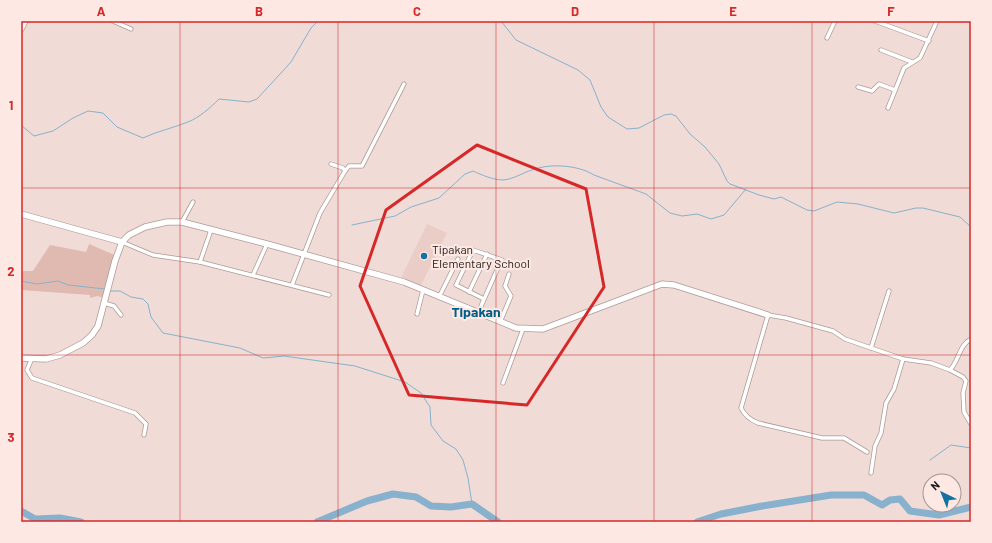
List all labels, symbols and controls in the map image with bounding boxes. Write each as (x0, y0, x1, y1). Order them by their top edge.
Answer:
text: A (97, 3, 106, 19)
text: B (255, 3, 263, 19)
text: C (413, 3, 421, 19)
text: D (571, 3, 579, 19)
text: E (729, 3, 737, 19)
text: F (887, 3, 895, 19)
text: 1 (9, 97, 13, 113)
place label: Tipakan Elementary School (432, 242, 530, 270)
marker: Tipakan Elementary School (419, 251, 429, 261)
text: 2 (7, 263, 15, 279)
district label: Tipakan (451, 303, 501, 320)
text: 3 (7, 429, 15, 445)
north arrow (922, 473, 962, 513)
text: N (928, 478, 942, 493)

